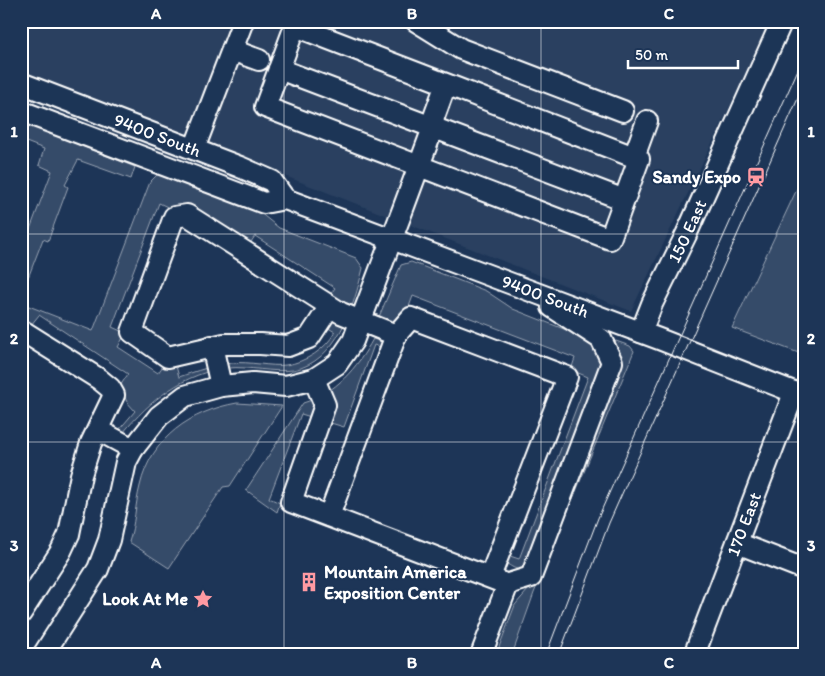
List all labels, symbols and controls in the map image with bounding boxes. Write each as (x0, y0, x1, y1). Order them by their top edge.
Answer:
text: A (150, 4, 162, 23)
text: B (407, 4, 418, 23)
text: C (664, 4, 675, 23)
scale bar (628, 38, 738, 70)
text: 50 m (635, 46, 668, 64)
street label: 9400 South (111, 109, 204, 162)
text: 1 (10, 122, 18, 141)
text: 1 (807, 122, 815, 141)
place label: Sandy Expo (652, 166, 741, 188)
station icon: Sandy Expo (745, 166, 767, 188)
street label: 150 East (663, 196, 712, 266)
street label: 9400 South (498, 270, 592, 323)
text: 2 (10, 329, 19, 348)
text: 2 (807, 329, 816, 348)
street label: 170 East (722, 489, 766, 559)
text: 3 (10, 536, 19, 555)
text: 3 (807, 536, 816, 555)
place label: Mountain America Exposition Center (324, 561, 467, 604)
building icon: Mountain America Exposition Center (298, 571, 320, 593)
place label: Look At Me (102, 588, 188, 610)
place icon: Look At Me (192, 588, 214, 610)
text: A (150, 653, 162, 672)
text: B (407, 653, 418, 672)
text: C (664, 653, 675, 672)

